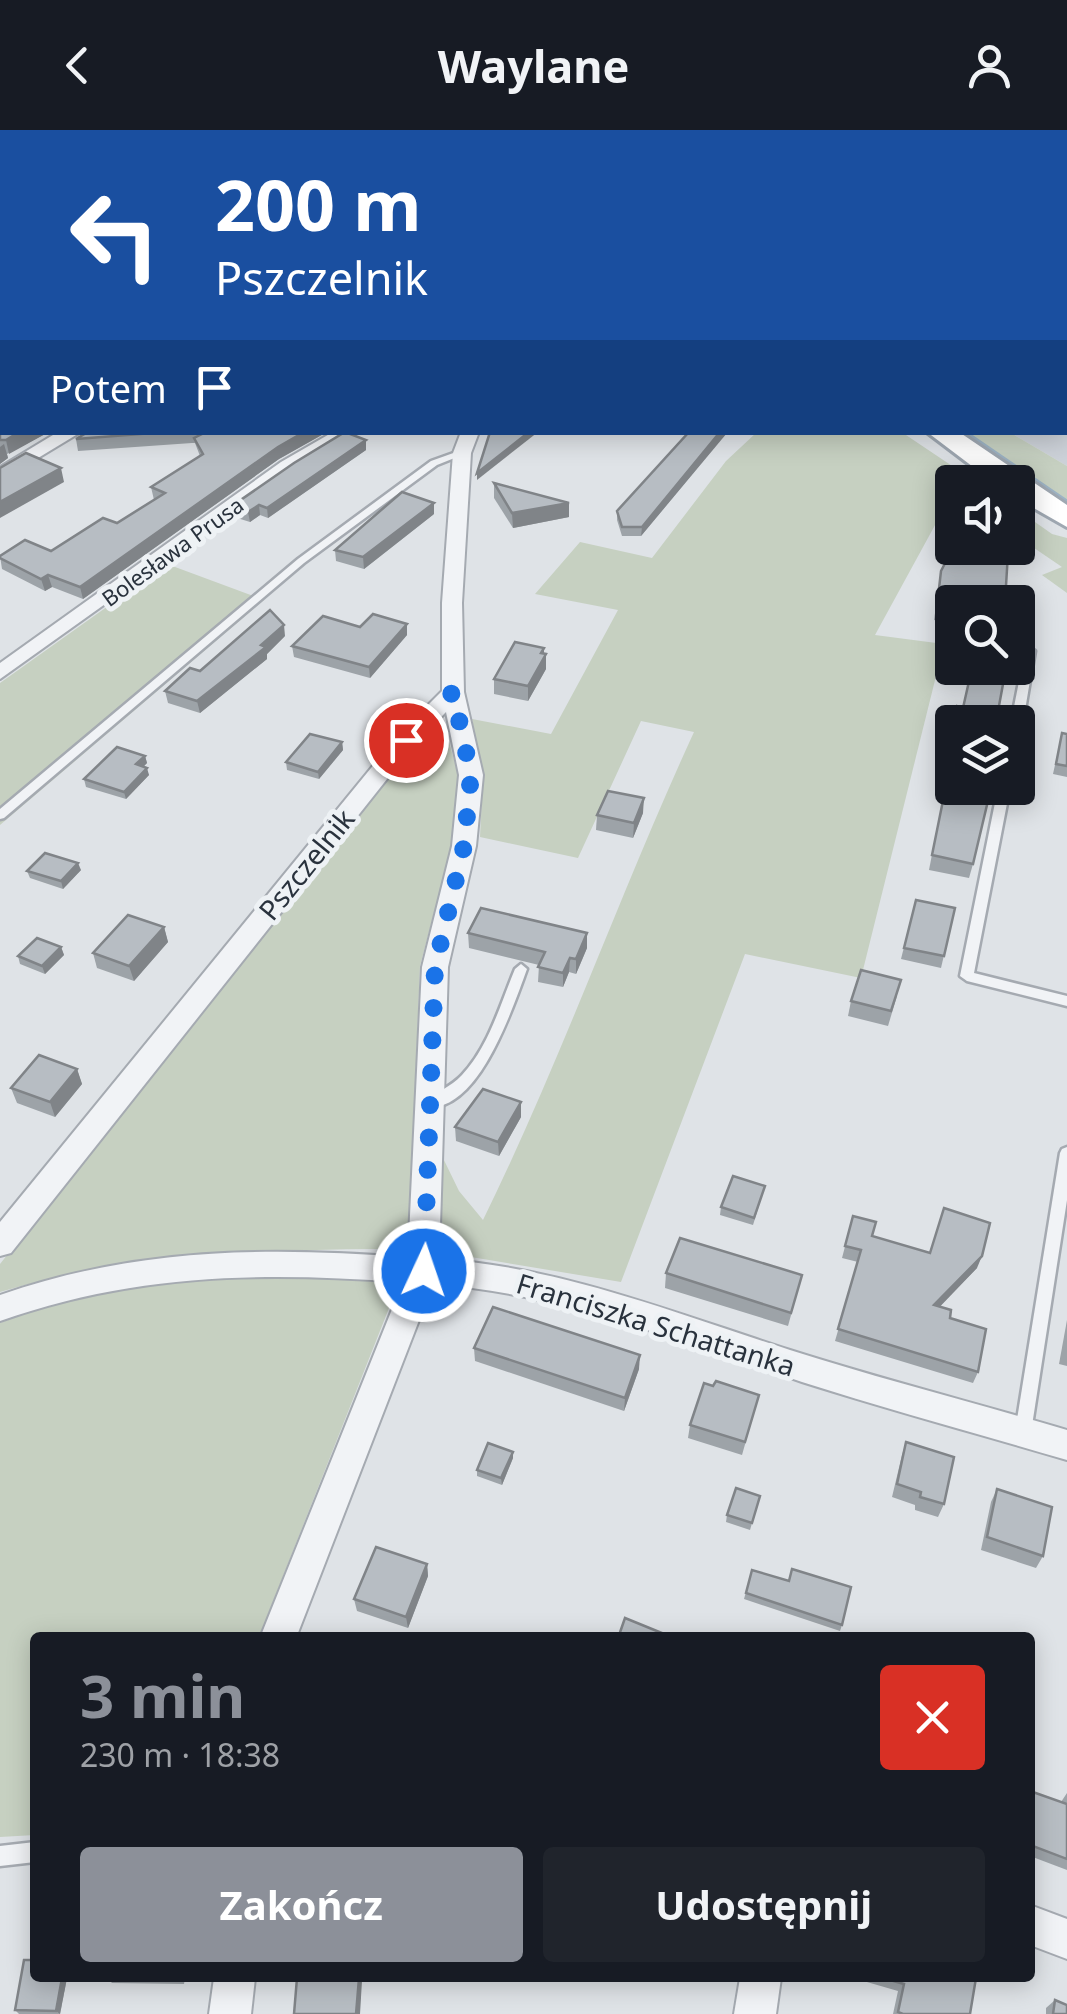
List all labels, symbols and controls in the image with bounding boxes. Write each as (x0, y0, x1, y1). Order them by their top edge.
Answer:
text: Waylane (438, 35, 629, 96)
icon: back (50, 38, 105, 93)
icon: person (962, 38, 1017, 93)
text: 200 m (215, 156, 422, 252)
icon: left (50, 170, 180, 300)
text: Pszczelnik (215, 247, 428, 308)
icon: arrive (187, 360, 242, 415)
text: Potem (50, 362, 167, 414)
map controls (935, 465, 1035, 805)
button: sound (935, 465, 1035, 565)
street label: Bolesława Prusa (95, 489, 249, 613)
button: search (935, 585, 1035, 685)
pin (364, 698, 449, 783)
button: layers (935, 705, 1035, 805)
icon: arrive (379, 713, 434, 768)
street label: Pszczelnik (250, 800, 363, 927)
position arrow (372, 1219, 476, 1323)
street label: Franciszka Schattanka (512, 1264, 800, 1384)
text: 3 min (80, 1654, 245, 1736)
button: close (880, 1665, 985, 1770)
text: 230 m · 18:38 (80, 1733, 280, 1776)
button: Zakończ (80, 1847, 523, 1962)
button: Udostępnij (543, 1847, 985, 1962)

